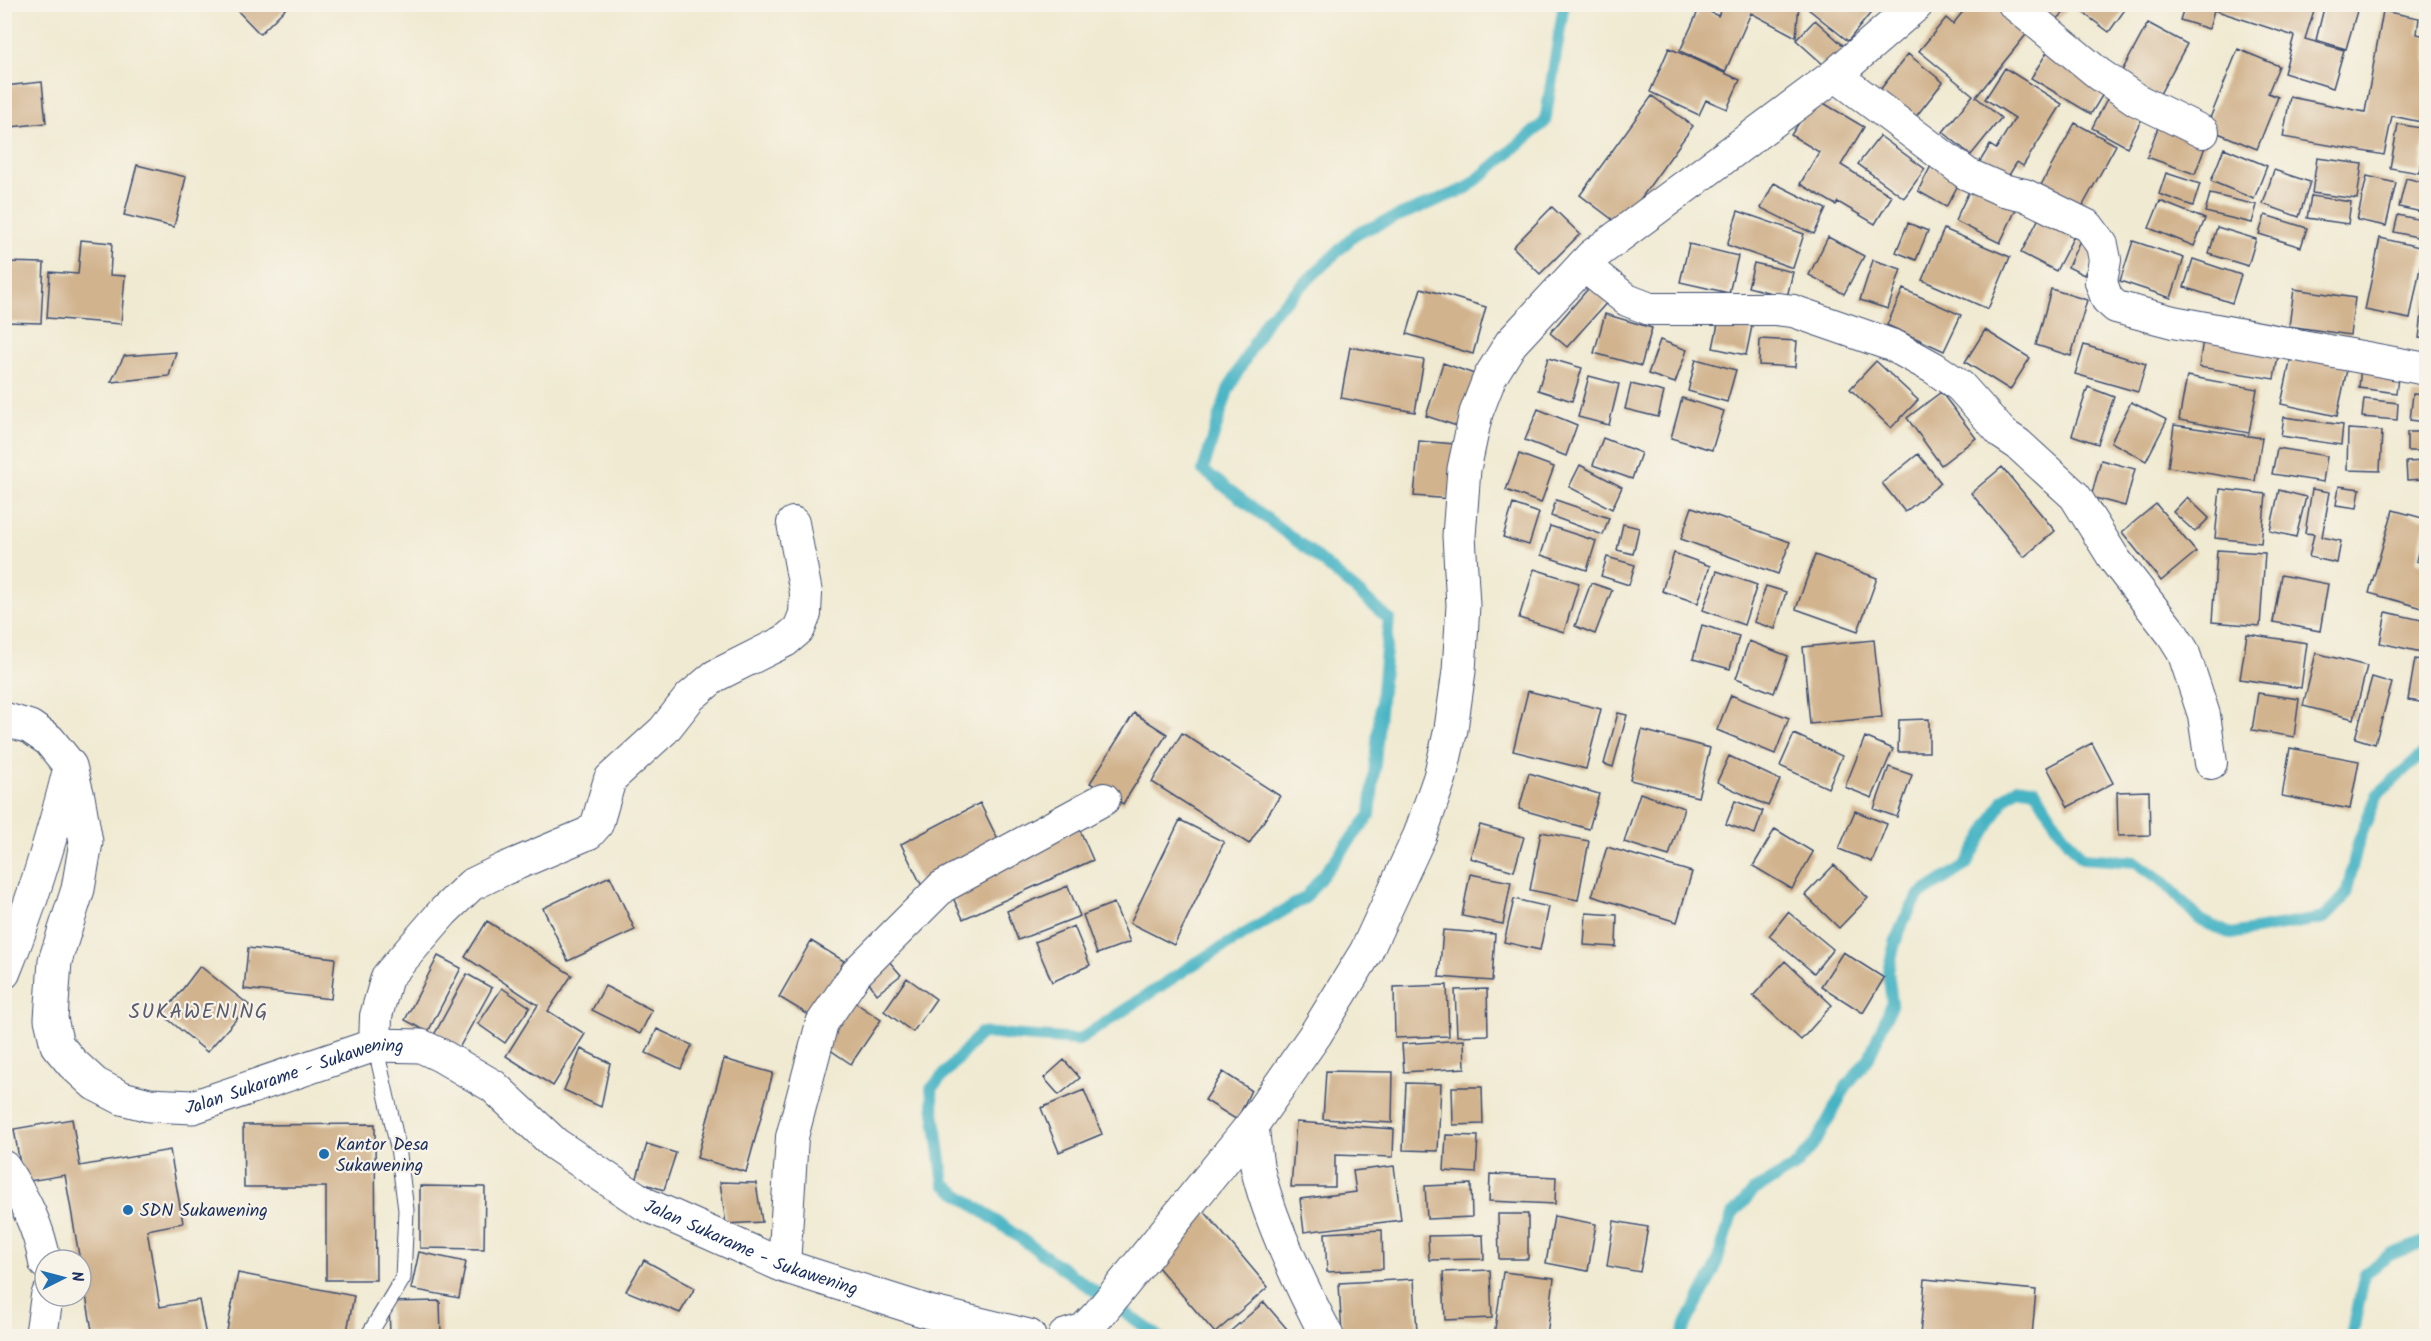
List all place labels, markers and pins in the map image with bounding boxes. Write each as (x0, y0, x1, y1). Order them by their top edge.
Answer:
place label: Kantor Desa Sukawening (336, 1131, 429, 1181)
marker: Kantor Desa Sukawening (317, 1147, 331, 1161)
place label: SDN Sukawening (140, 1197, 268, 1226)
marker: SDN Sukawening (121, 1203, 135, 1217)

